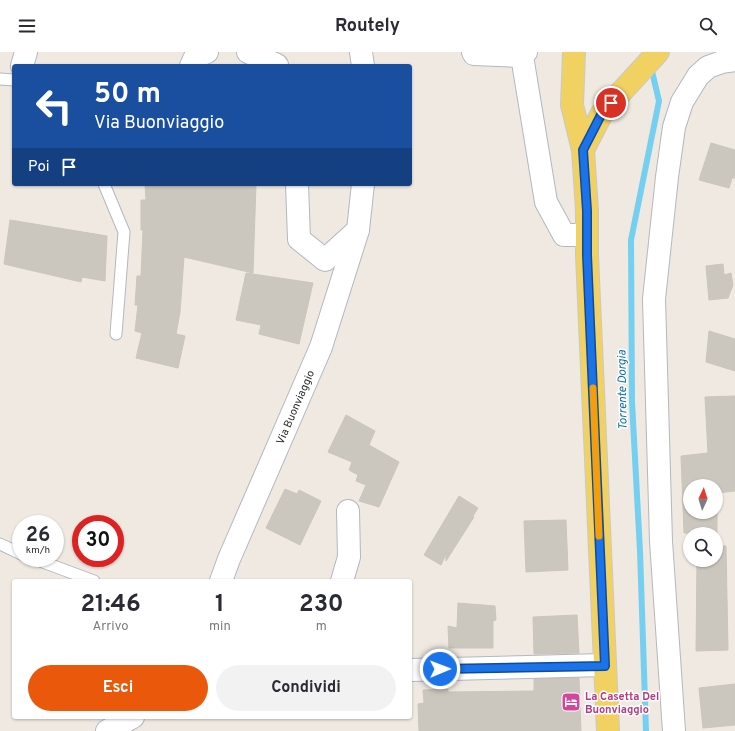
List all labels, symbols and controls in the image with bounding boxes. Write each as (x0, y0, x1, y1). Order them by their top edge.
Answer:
icon: menu (16, 15, 38, 37)
text: Routely (335, 15, 400, 38)
icon: search (697, 15, 719, 37)
text: 50 m (94, 77, 161, 113)
icon: left (28, 80, 80, 132)
pin (594, 86, 628, 120)
icon: arrive (600, 92, 622, 114)
text: Via Buonviaggio (94, 112, 224, 135)
icon: arrive (58, 156, 80, 178)
text: Poi (28, 158, 50, 177)
water label: Torrente Dorgia (614, 349, 632, 430)
street label: Via Buonviaggio (274, 368, 318, 447)
north arrow (683, 479, 723, 519)
map controls (683, 479, 723, 567)
speed limit sign: 30 (72, 515, 124, 567)
text: 26 (26, 523, 50, 549)
button: search (683, 527, 723, 567)
text: km/h (26, 544, 50, 557)
text: 21:46 (80, 590, 141, 620)
text: 1 (215, 590, 225, 620)
text: 230 (299, 590, 344, 620)
text: Arrivo (93, 619, 129, 635)
text: min (209, 619, 231, 635)
text: m (316, 619, 327, 635)
position arrow (419, 648, 461, 690)
button: Esci (28, 665, 208, 711)
button: Condividi (216, 665, 396, 711)
place label: La Casetta Del Buonviaggio (585, 690, 659, 717)
hotel icon: La Casetta Del Buonviaggio (560, 691, 582, 713)

